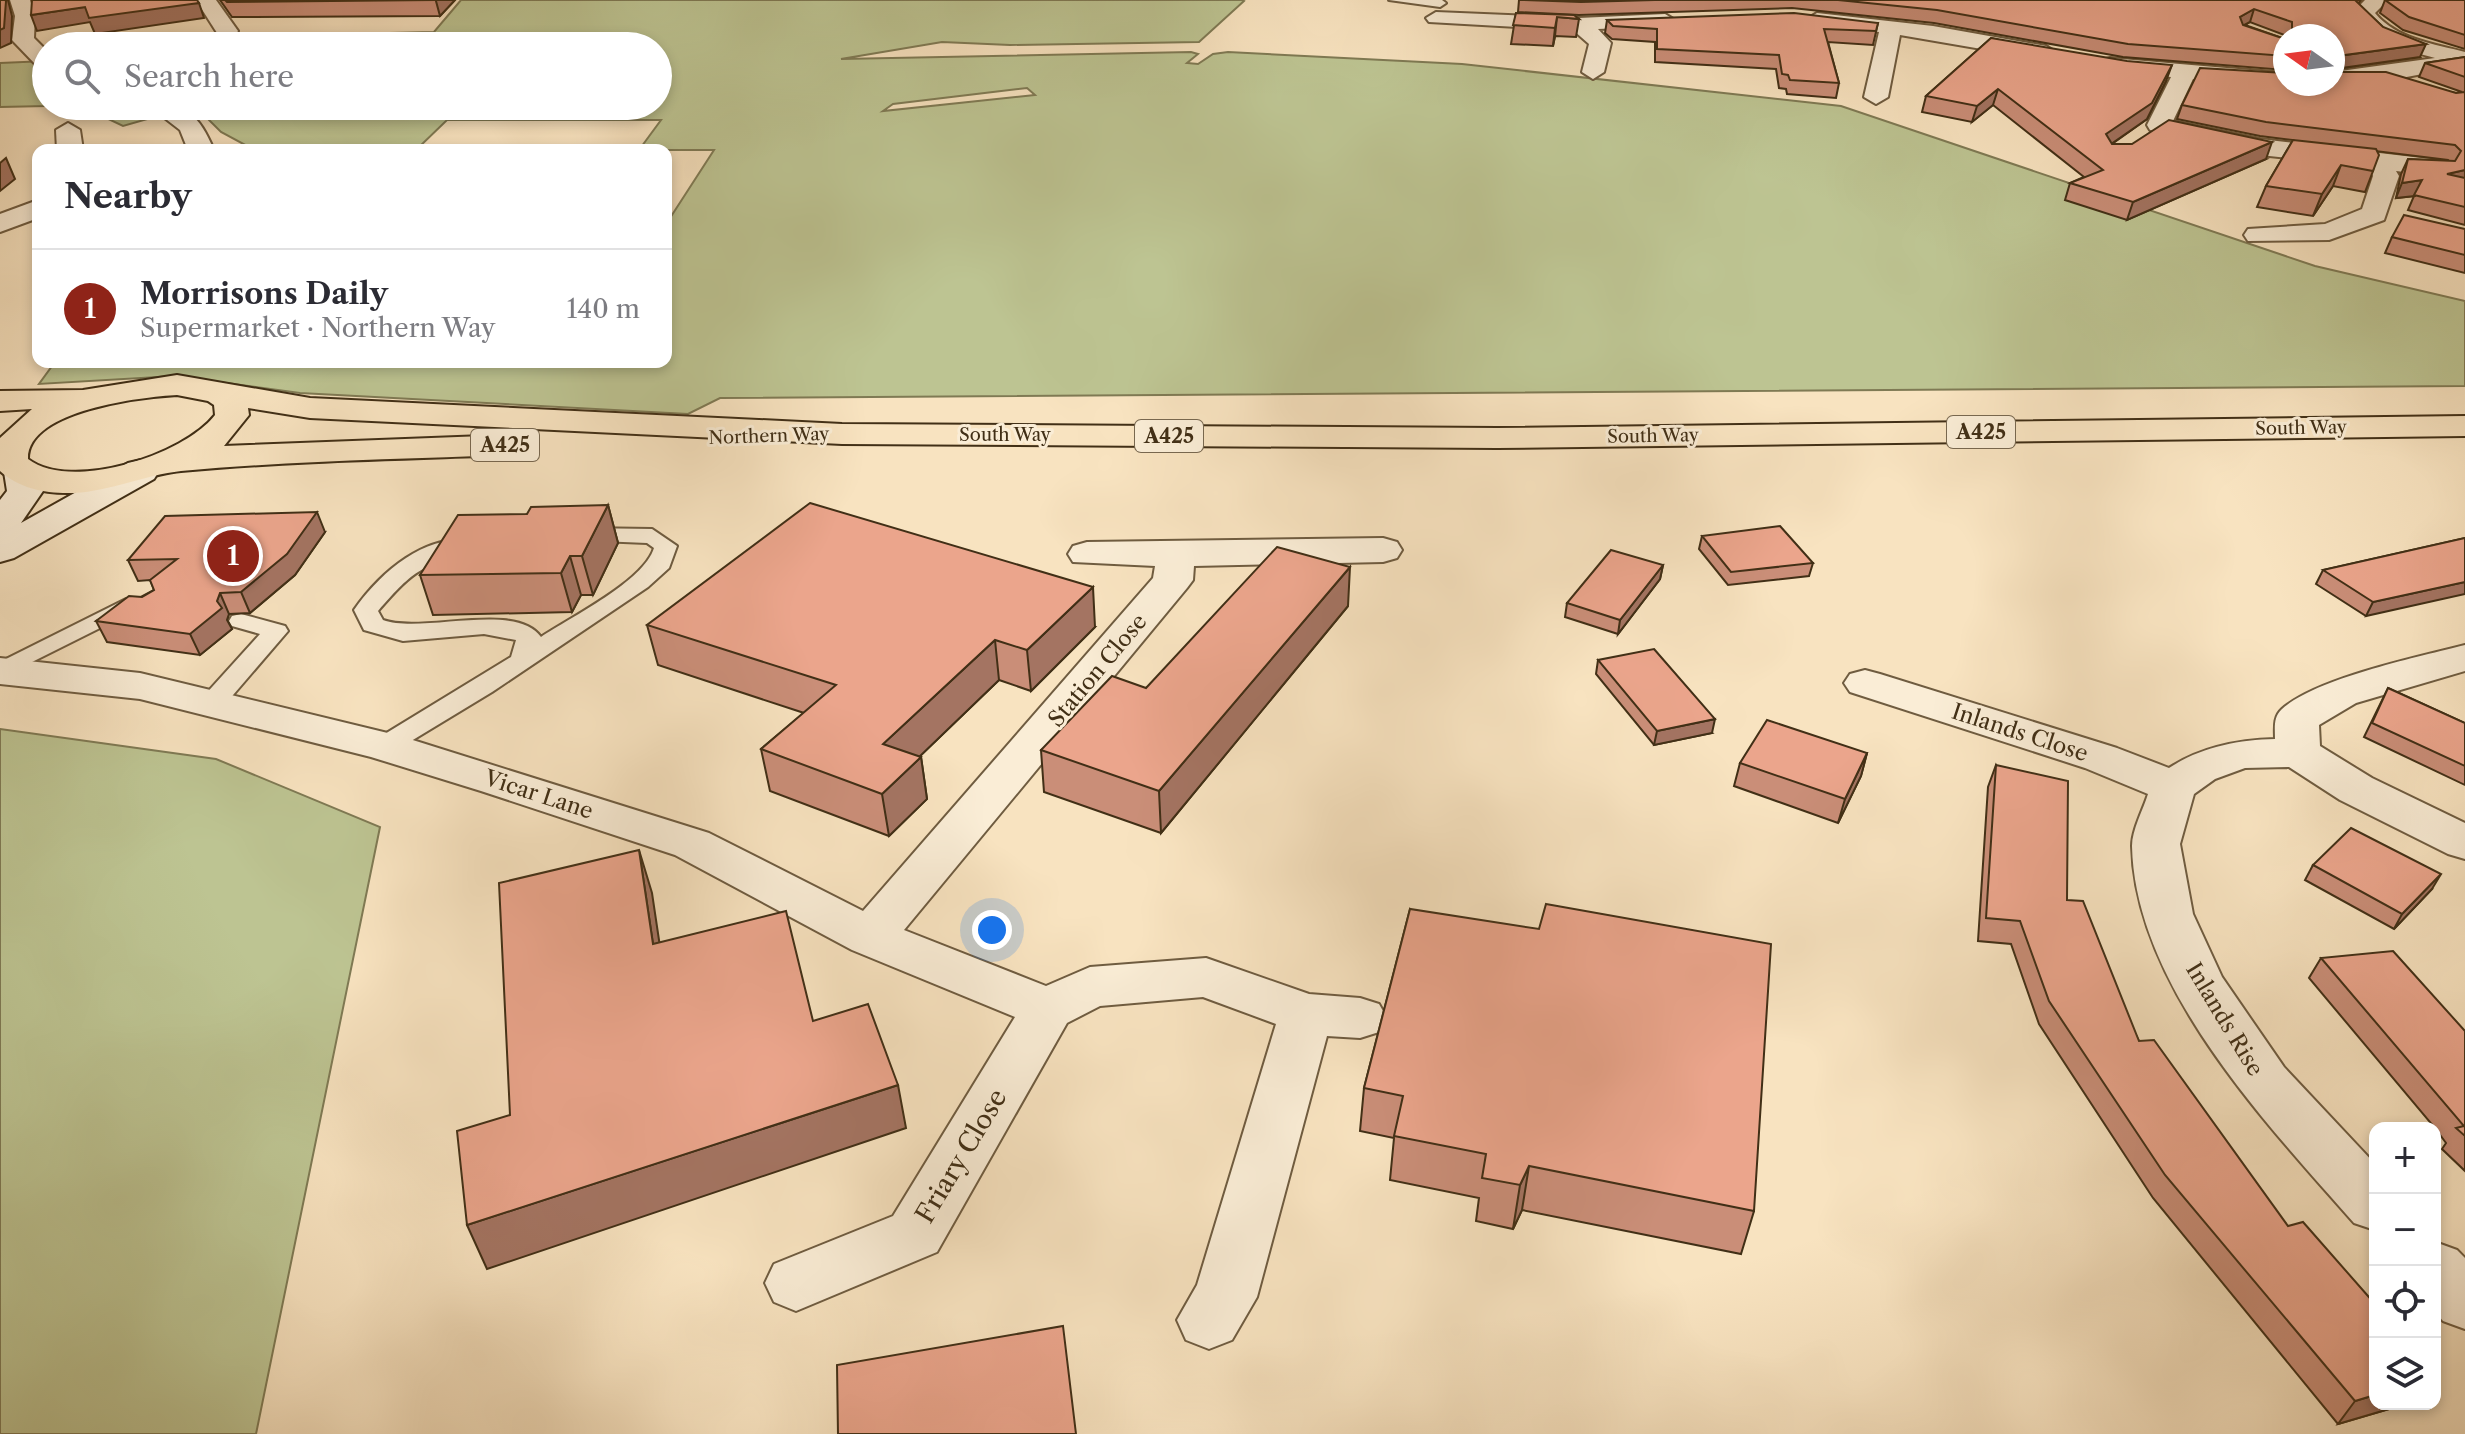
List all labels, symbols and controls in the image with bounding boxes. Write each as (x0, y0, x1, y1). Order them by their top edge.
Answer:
north arrow (2273, 24, 2345, 96)
search box (32, 32, 672, 120)
icon: search (60, 54, 104, 98)
text: Search here (124, 58, 294, 95)
text: Nearby (64, 175, 192, 217)
text: Morrisons Daily (140, 275, 388, 312)
text: 1 (84, 293, 96, 325)
text: 140 m (566, 293, 640, 325)
text: Supermarket · Northern Way (140, 312, 496, 344)
road number: A425 (1947, 416, 2015, 448)
street label: South Way (2255, 416, 2348, 440)
road number: A425 (1135, 420, 1203, 452)
street label: Northern Way (708, 423, 831, 449)
street label: South Way (959, 424, 1052, 446)
street label: South Way (1607, 424, 1700, 448)
road number: A425 (471, 429, 539, 461)
pin: 1 (207, 526, 259, 586)
street label: Station Close (1042, 608, 1152, 732)
street label: Inlands Close (1948, 698, 2091, 767)
street label: Vicar Lane (480, 764, 597, 825)
your location (972, 910, 1012, 950)
street label: Inlands Rise (2180, 958, 2269, 1081)
street label: Friary Close (909, 1083, 1013, 1229)
map controls (2369, 1122, 2441, 1410)
button: + (2369, 1122, 2441, 1194)
button: − (2369, 1194, 2441, 1266)
button: locate (2369, 1266, 2441, 1338)
button: layers (2369, 1338, 2441, 1410)

